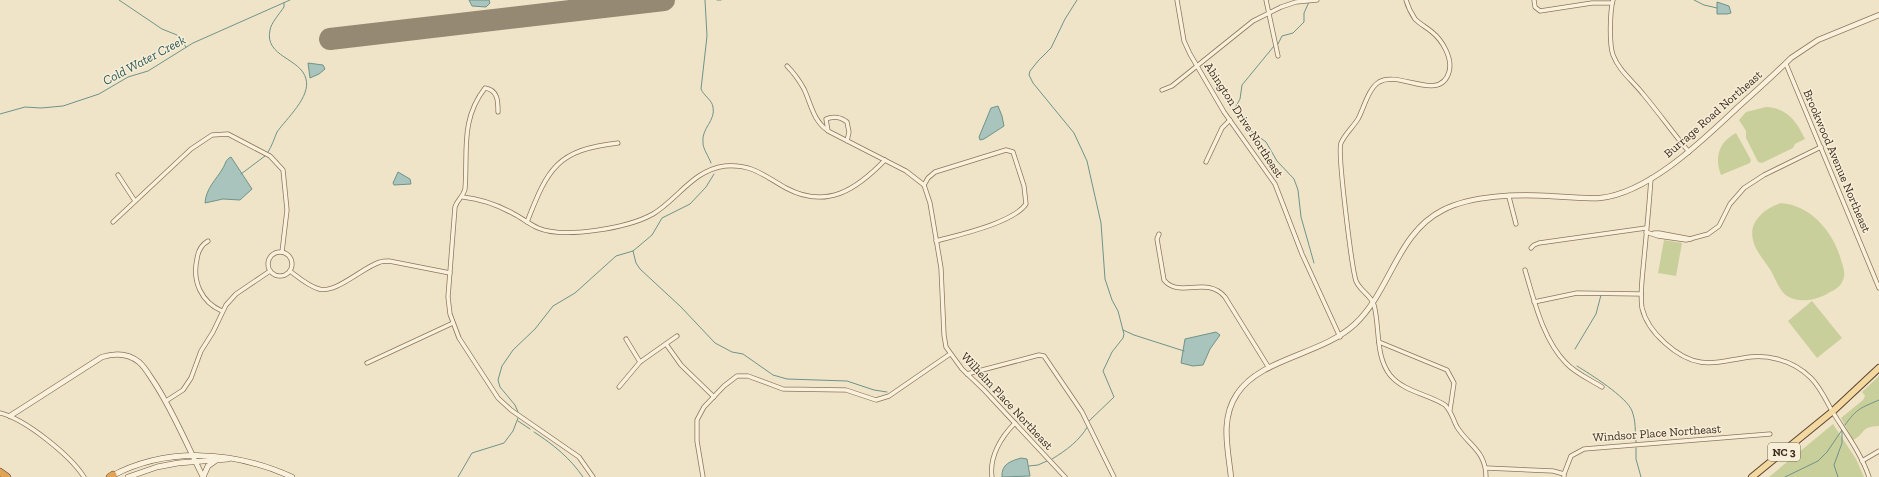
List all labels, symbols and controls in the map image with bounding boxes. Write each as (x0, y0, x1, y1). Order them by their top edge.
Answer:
water label: Cold Water Creek (100, 32, 188, 88)
street label: Abington Drive Northeast (1202, 60, 1287, 181)
street label: Burrage Road Northeast (1661, 67, 1765, 160)
street label: Brookwood Avenue Northeast (1800, 87, 1874, 235)
street label: Wilhelm Place Northeast (958, 349, 1056, 453)
street label: Windsor Place Northeast (1592, 421, 1722, 444)
road number: NC 3 (1768, 443, 1800, 461)

